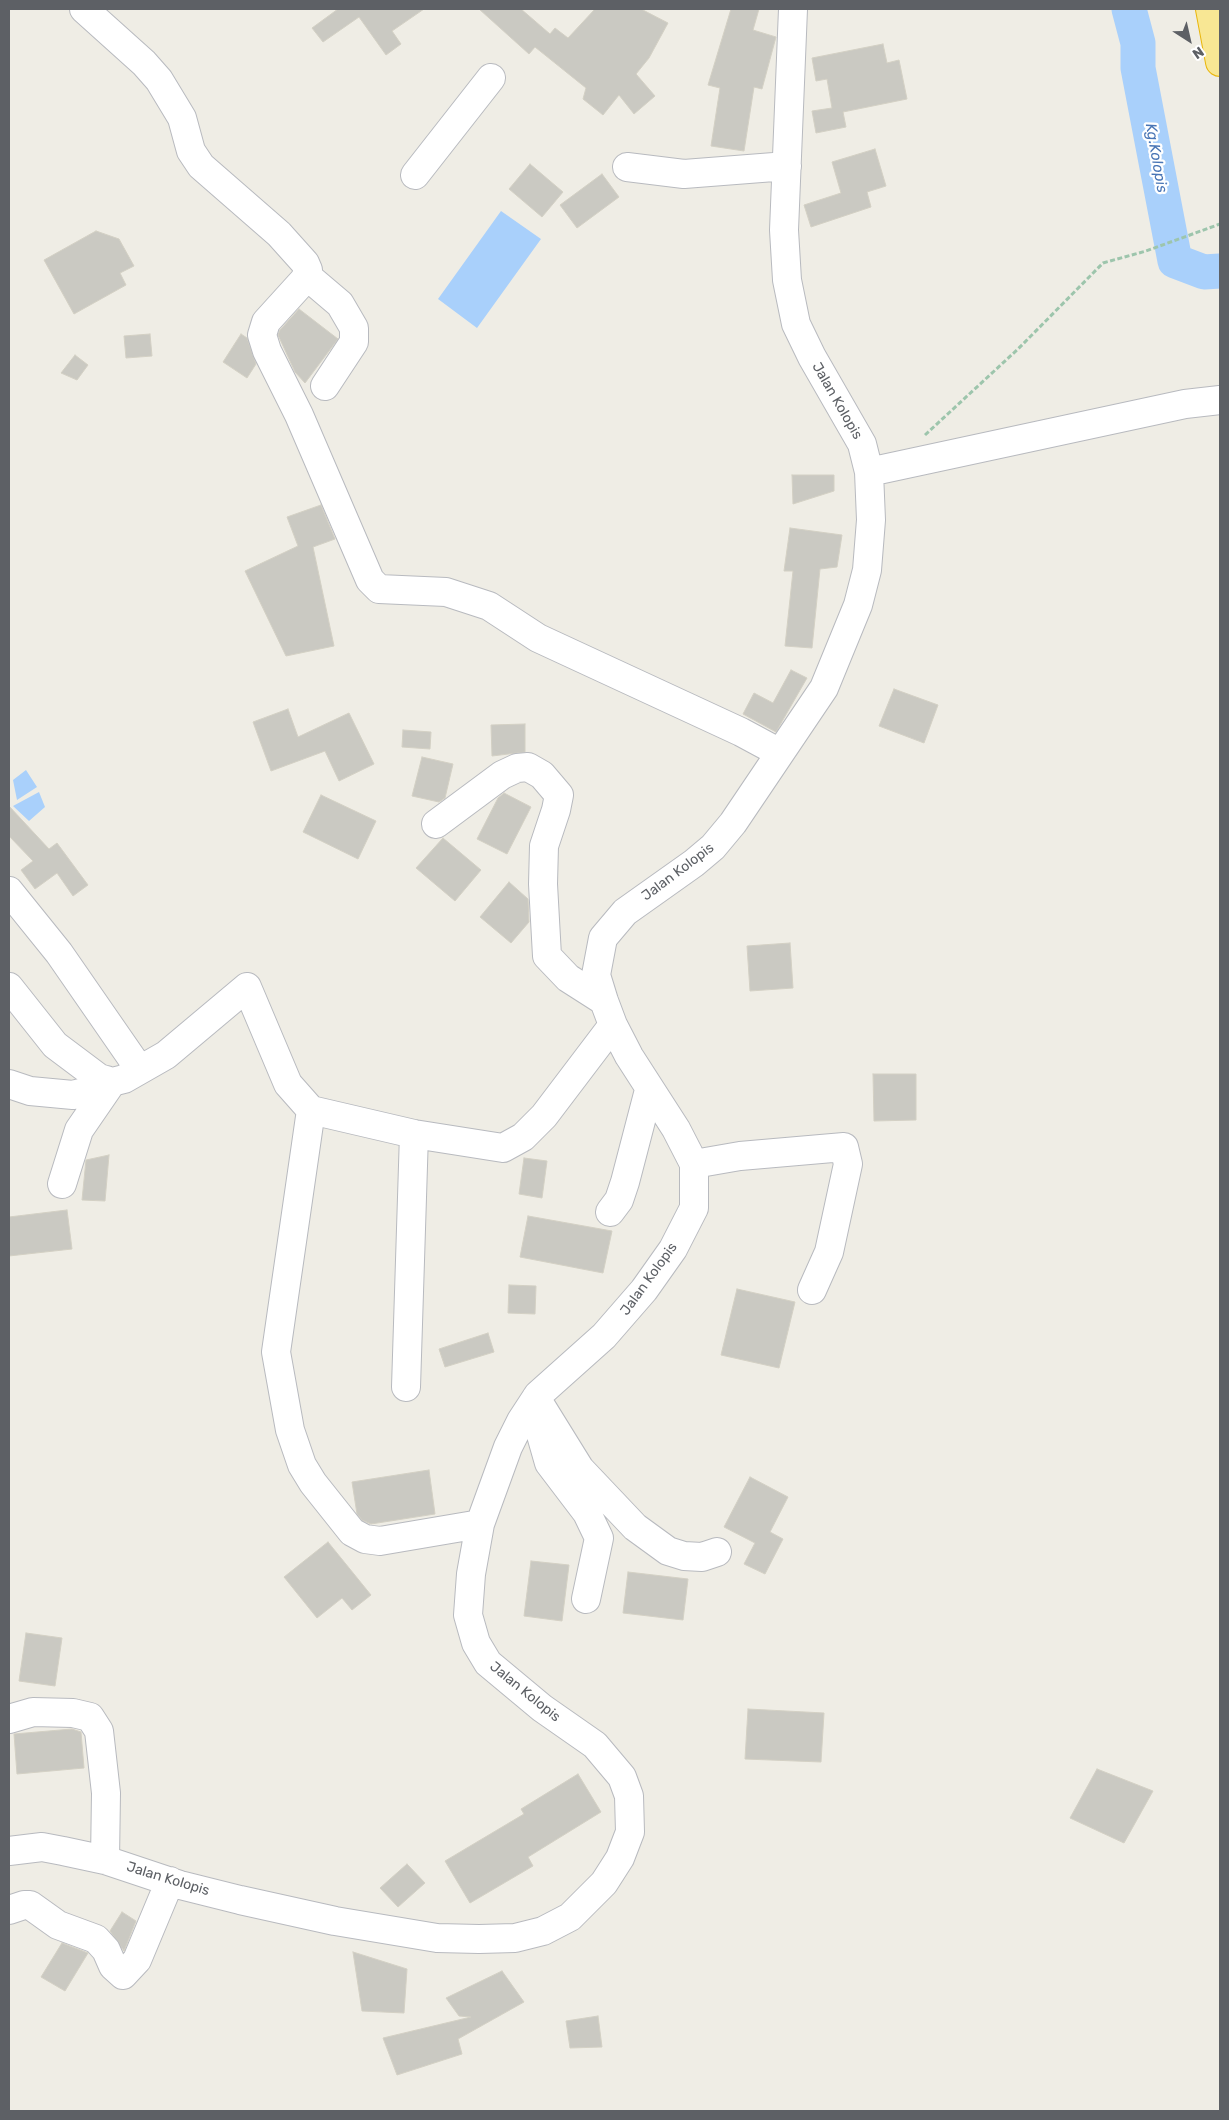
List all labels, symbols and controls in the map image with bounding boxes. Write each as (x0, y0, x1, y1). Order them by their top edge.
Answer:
north arrow (1164, 15, 1214, 65)
text: N (1189, 43, 1207, 63)
water label: Kg.Kolopis (1141, 122, 1171, 194)
street label: Jalan Kolopis (808, 360, 866, 442)
street label: Jalan Kolopis (639, 839, 717, 905)
street label: Jalan Kolopis (617, 1239, 681, 1319)
street label: Jalan Kolopis (486, 1658, 564, 1726)
street label: Jalan Kolopis (124, 1858, 212, 1900)

